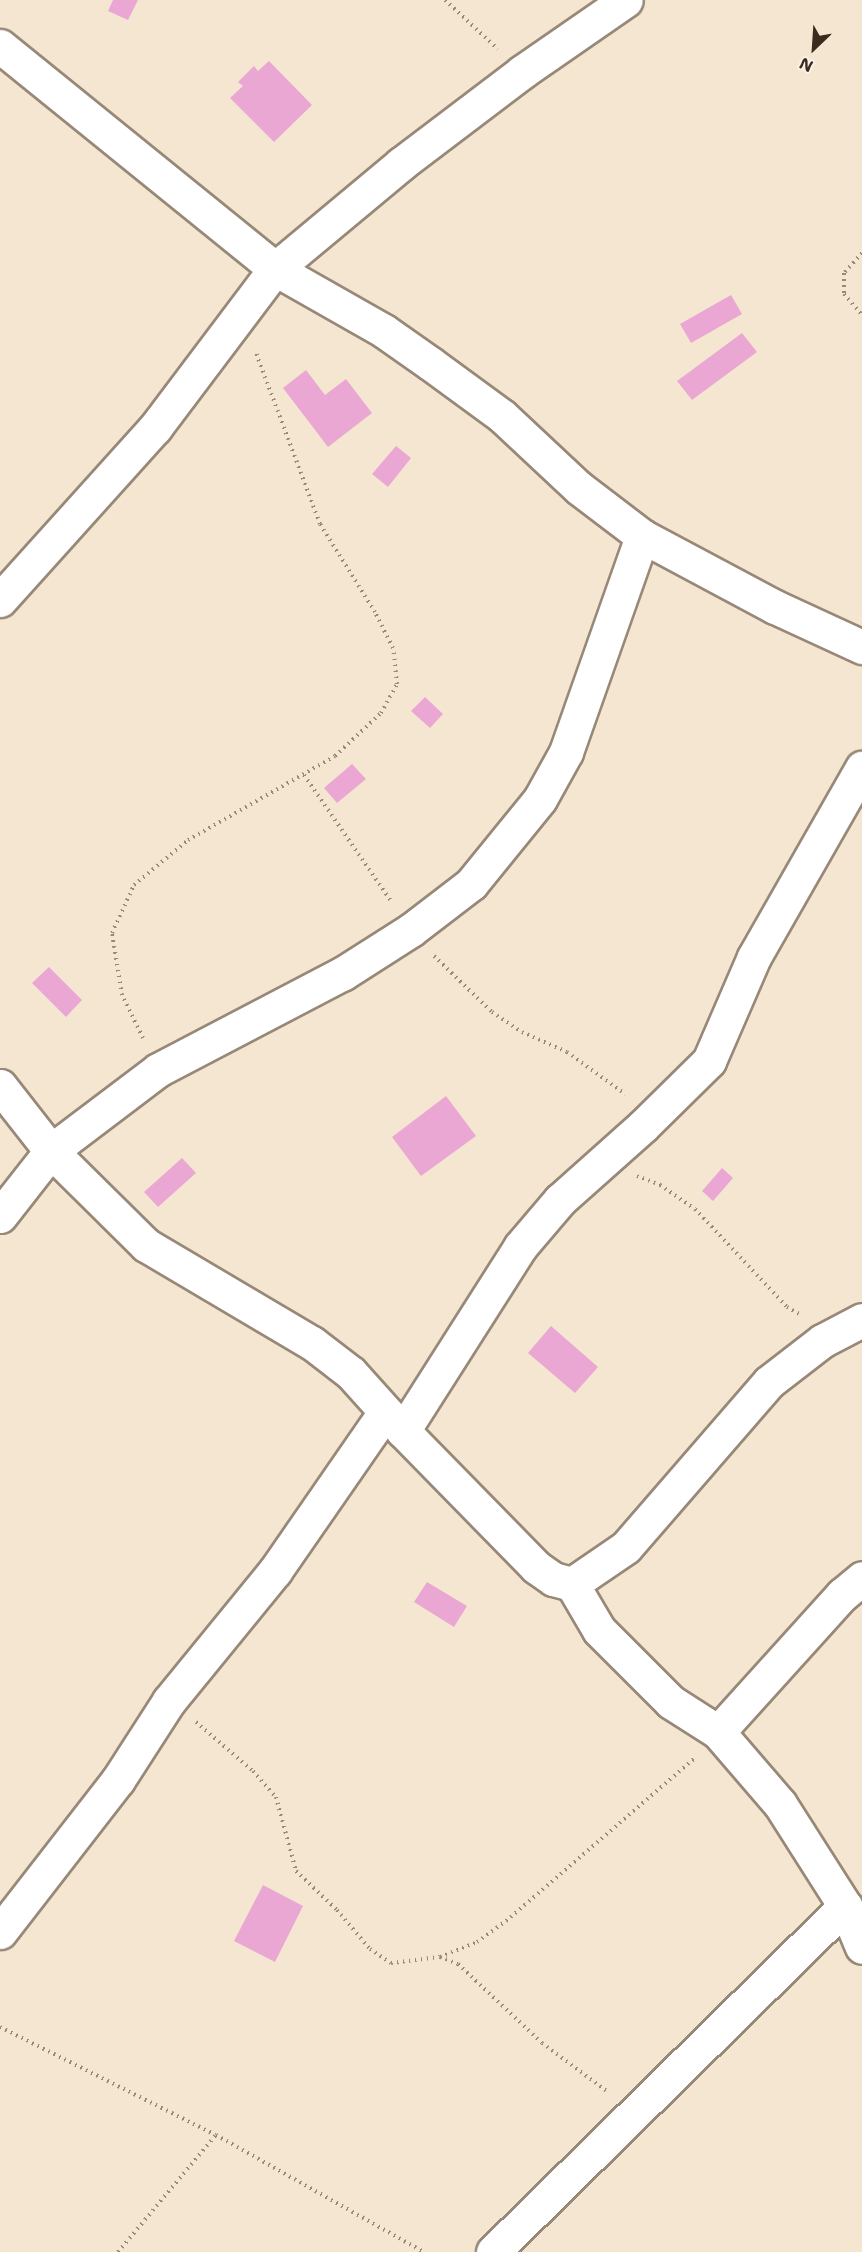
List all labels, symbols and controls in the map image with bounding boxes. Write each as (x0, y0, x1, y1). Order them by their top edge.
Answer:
north arrow (784, 18, 844, 78)
text: N (796, 53, 816, 77)

